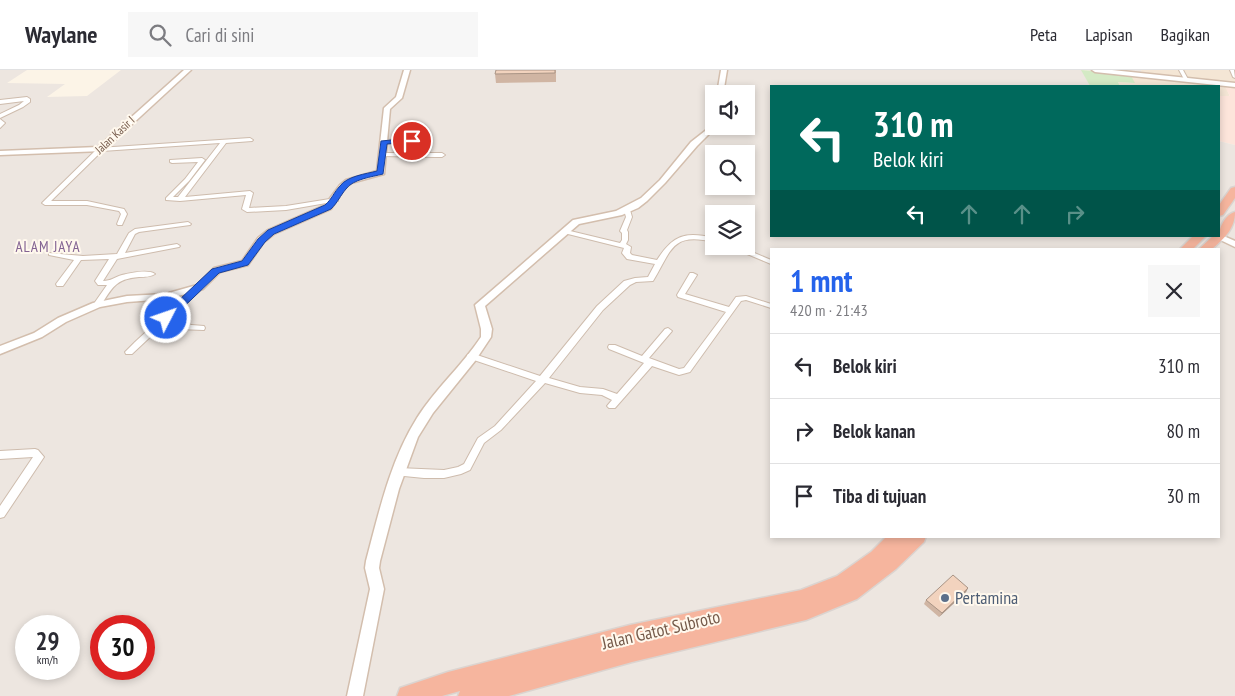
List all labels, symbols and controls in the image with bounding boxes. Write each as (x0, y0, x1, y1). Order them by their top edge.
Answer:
search box (128, 12, 478, 57)
text: Waylane (25, 19, 98, 50)
icon: search (146, 21, 174, 49)
text: Cari di sini (186, 23, 254, 47)
text: Peta (1030, 23, 1057, 46)
text: Lapisan (1085, 23, 1133, 46)
text: Bagikan (1161, 23, 1210, 46)
map controls (705, 85, 755, 255)
button: sound (705, 85, 755, 135)
text: 310 m (873, 101, 954, 147)
icon: left (790, 105, 855, 170)
street label: Jalan Kasir I (91, 112, 138, 157)
pin (391, 120, 433, 162)
icon: arrive (398, 127, 426, 155)
button: search (705, 145, 755, 195)
text: Belok kiri (873, 145, 944, 173)
icon: left (902, 200, 930, 228)
icon: ahead (955, 200, 983, 228)
icon: ahead (1008, 200, 1036, 228)
icon: right (1061, 200, 1089, 228)
button: layers (705, 205, 755, 255)
district label: ALAM JAYA (15, 237, 81, 256)
text: 1 mnt (790, 261, 853, 300)
button: close (1148, 265, 1200, 317)
position arrow (139, 291, 191, 343)
text: 420 m · 21:43 (790, 300, 868, 320)
icon: left (790, 352, 818, 380)
text: Belok kiri (833, 354, 897, 378)
text: 310 m (1158, 354, 1200, 378)
icon: right (790, 417, 818, 445)
text: Belok kanan (833, 419, 915, 443)
text: 80 m (1167, 419, 1200, 443)
icon: arrive (790, 482, 818, 510)
text: Tiba di tujuan (833, 484, 926, 508)
text: 30 m (1167, 484, 1200, 508)
place label: Pertamina (955, 586, 1018, 609)
marker: Pertamina (939, 592, 951, 604)
street label: Jalan Gatot Subroto (599, 605, 722, 655)
speed limit sign: 30 (90, 615, 155, 680)
text: 29 (36, 625, 59, 657)
text: km/h (37, 652, 58, 667)

